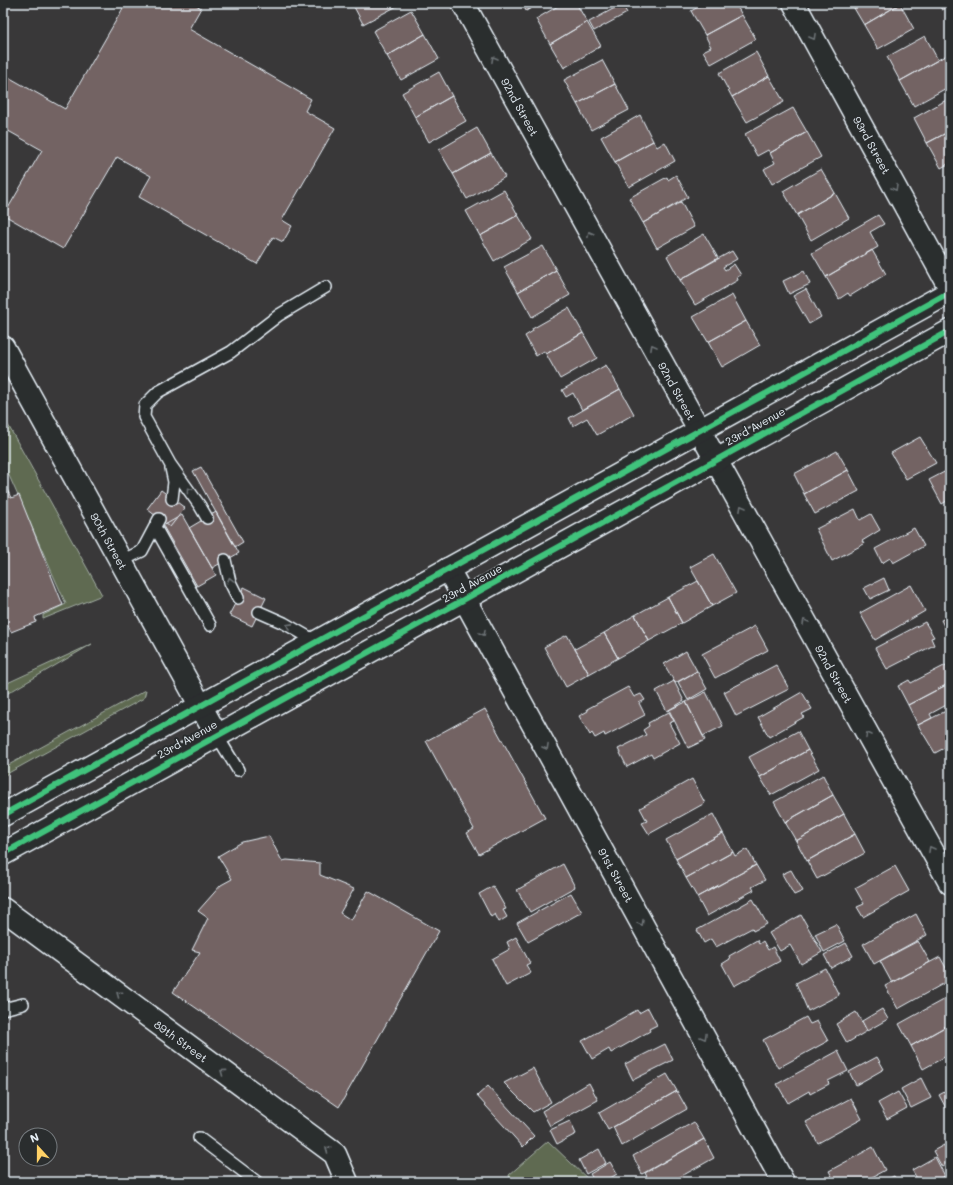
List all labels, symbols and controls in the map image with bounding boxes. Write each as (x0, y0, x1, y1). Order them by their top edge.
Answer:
one-way arrow (808, 33, 815, 40)
one-way arrow (491, 56, 498, 63)
street label: 92nd Street (498, 75, 542, 139)
street label: 93rd Street (850, 113, 894, 177)
one-way arrow (891, 184, 898, 191)
one-way arrow (588, 231, 595, 238)
one-way arrow (651, 344, 658, 352)
street label: 92nd Street (655, 359, 699, 423)
street label: 23rd Avenue (722, 403, 788, 449)
one-way arrow (187, 488, 194, 495)
one-way arrow (740, 505, 747, 512)
street label: 90th Street (87, 510, 131, 572)
street label: 23rd Avenue (439, 560, 505, 606)
one-way arrow (226, 577, 234, 583)
one-way arrow (803, 618, 810, 626)
one-way arrow (286, 623, 293, 630)
one-way arrow (479, 629, 486, 636)
street label: 92nd Street (812, 642, 856, 706)
street label: 23rd Avenue (154, 716, 220, 762)
one-way arrow (866, 732, 873, 739)
one-way arrow (541, 743, 548, 750)
street label: 91st Street (595, 845, 637, 905)
one-way arrow (929, 846, 936, 853)
one-way arrow (637, 919, 644, 926)
one-way arrow (116, 992, 123, 999)
street label: 89th Street (151, 1016, 211, 1066)
one-way arrow (699, 1033, 706, 1040)
one-way arrow (221, 1070, 228, 1077)
north arrow (18, 1127, 58, 1167)
text: N (28, 1129, 41, 1146)
one-way arrow (325, 1147, 332, 1154)

